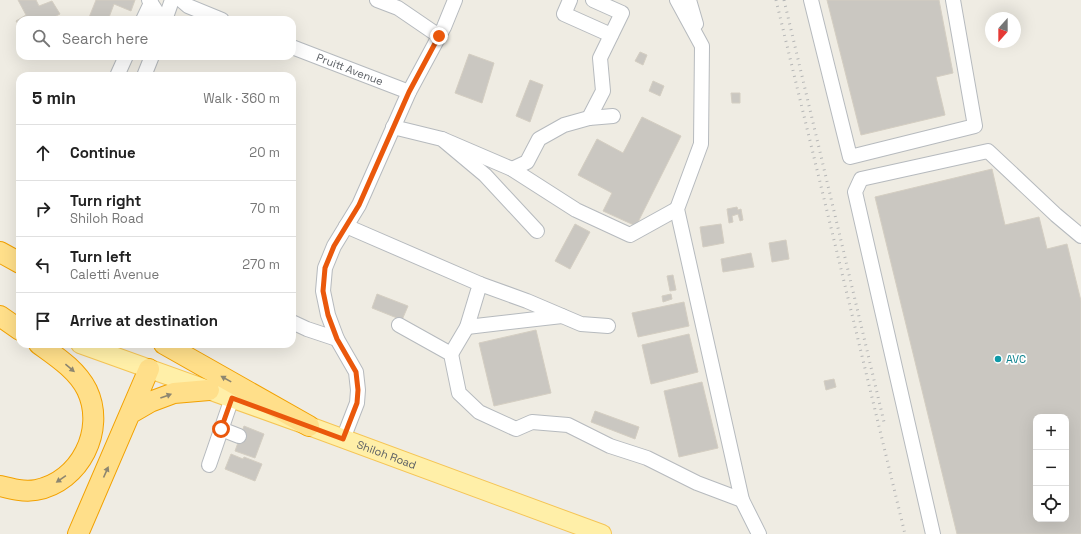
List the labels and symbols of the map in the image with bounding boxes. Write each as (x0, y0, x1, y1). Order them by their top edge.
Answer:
north arrow (985, 12, 1021, 48)
route end (430, 27, 448, 45)
street label: Pruitt Avenue (315, 50, 385, 88)
place label: AVC (1006, 352, 1026, 366)
marker: AVC (993, 354, 1003, 364)
one-way arrow (65, 363, 75, 372)
one-way arrow (220, 376, 232, 382)
one-way arrow (161, 392, 173, 398)
route start (212, 420, 230, 438)
street label: Shiloh Road (355, 437, 418, 472)
one-way arrow (102, 466, 109, 478)
one-way arrow (56, 475, 66, 483)

